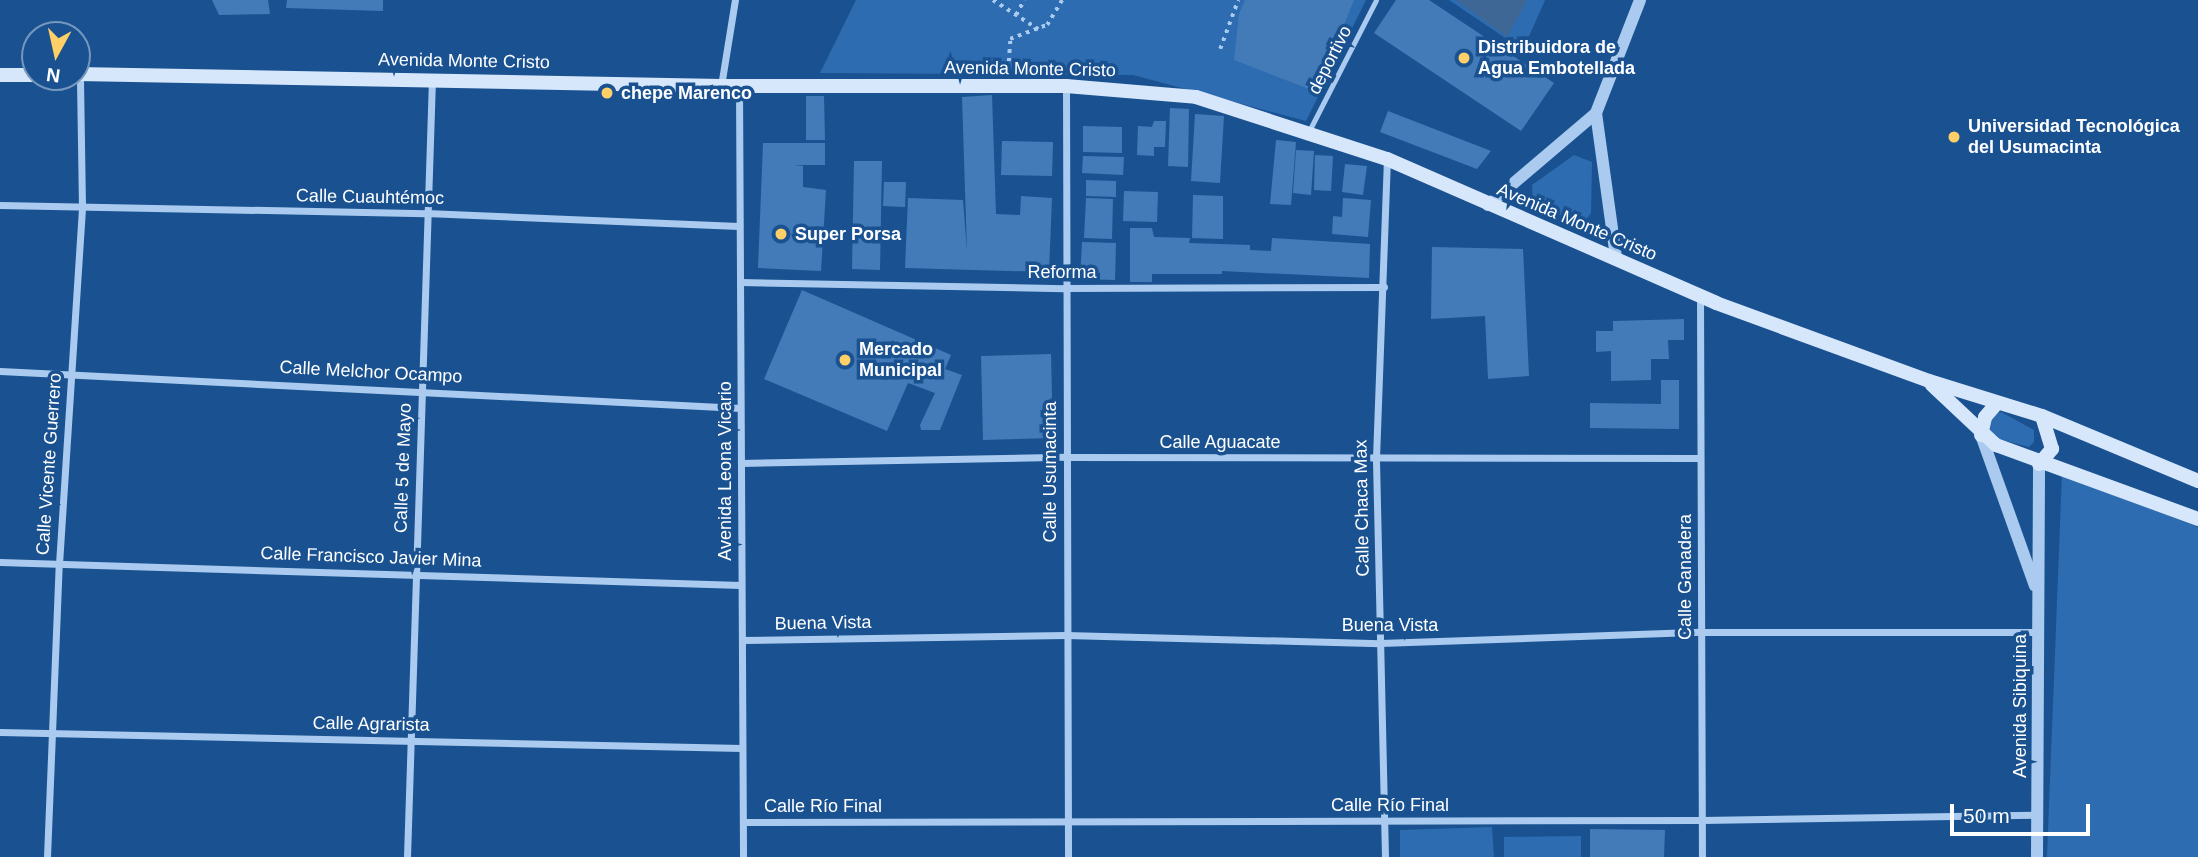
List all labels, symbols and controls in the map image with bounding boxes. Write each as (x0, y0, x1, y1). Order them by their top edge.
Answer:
north arrow (21, 21, 91, 91)
street label: deportivo (1304, 22, 1356, 98)
place label: Distribuidora de Agua Embotellada (1478, 37, 1635, 80)
street label: Avenida Monte Cristo (378, 49, 550, 73)
marker: Distribuidora de Agua Embotellada (1456, 50, 1472, 66)
street label: Avenida Monte Cristo (944, 57, 1116, 81)
text: N (45, 64, 62, 87)
place label: chepe Marenco (621, 82, 752, 104)
marker: chepe Marenco (599, 85, 615, 101)
place label: Universidad Tecnológica del Usumacinta (1968, 116, 2180, 158)
marker: Universidad Tecnológica del Usumacinta (1946, 129, 1962, 145)
street label: Avenida Monte Cristo (1494, 179, 1660, 265)
street label: Calle Cuauhtémoc (296, 185, 444, 209)
place label: Super Porsa (795, 223, 901, 245)
marker: Super Porsa (773, 226, 789, 242)
street label: Reforma (1027, 261, 1097, 283)
place label: Mercado Municipal (859, 339, 942, 382)
marker: Mercado Municipal (837, 352, 853, 368)
street label: Calle Melchor Ocampo (279, 356, 463, 388)
street label: Calle Vicente Guerrero (32, 372, 66, 556)
street label: Avenida Leona Vicario (714, 381, 736, 561)
street label: Calle Usumacinta (1039, 401, 1061, 543)
street label: Calle 5 de Mayo (390, 403, 416, 533)
street label: Calle Aguacate (1159, 431, 1281, 453)
street label: Calle Chaca Max (1350, 439, 1374, 577)
street label: Calle Ganadera (1674, 514, 1696, 640)
street label: Calle Francisco Javier Mina (260, 542, 482, 572)
street label: Buena Vista (774, 611, 872, 635)
street label: Buena Vista (1342, 614, 1438, 636)
street label: Avenida Sibiquina (2009, 634, 2031, 778)
street label: Calle Agrarista (312, 712, 430, 736)
scale bar (1953, 790, 2093, 834)
street label: Calle Río Final (1331, 794, 1449, 816)
street label: Calle Río Final (764, 795, 882, 817)
text: 50 m (1963, 804, 2010, 827)

